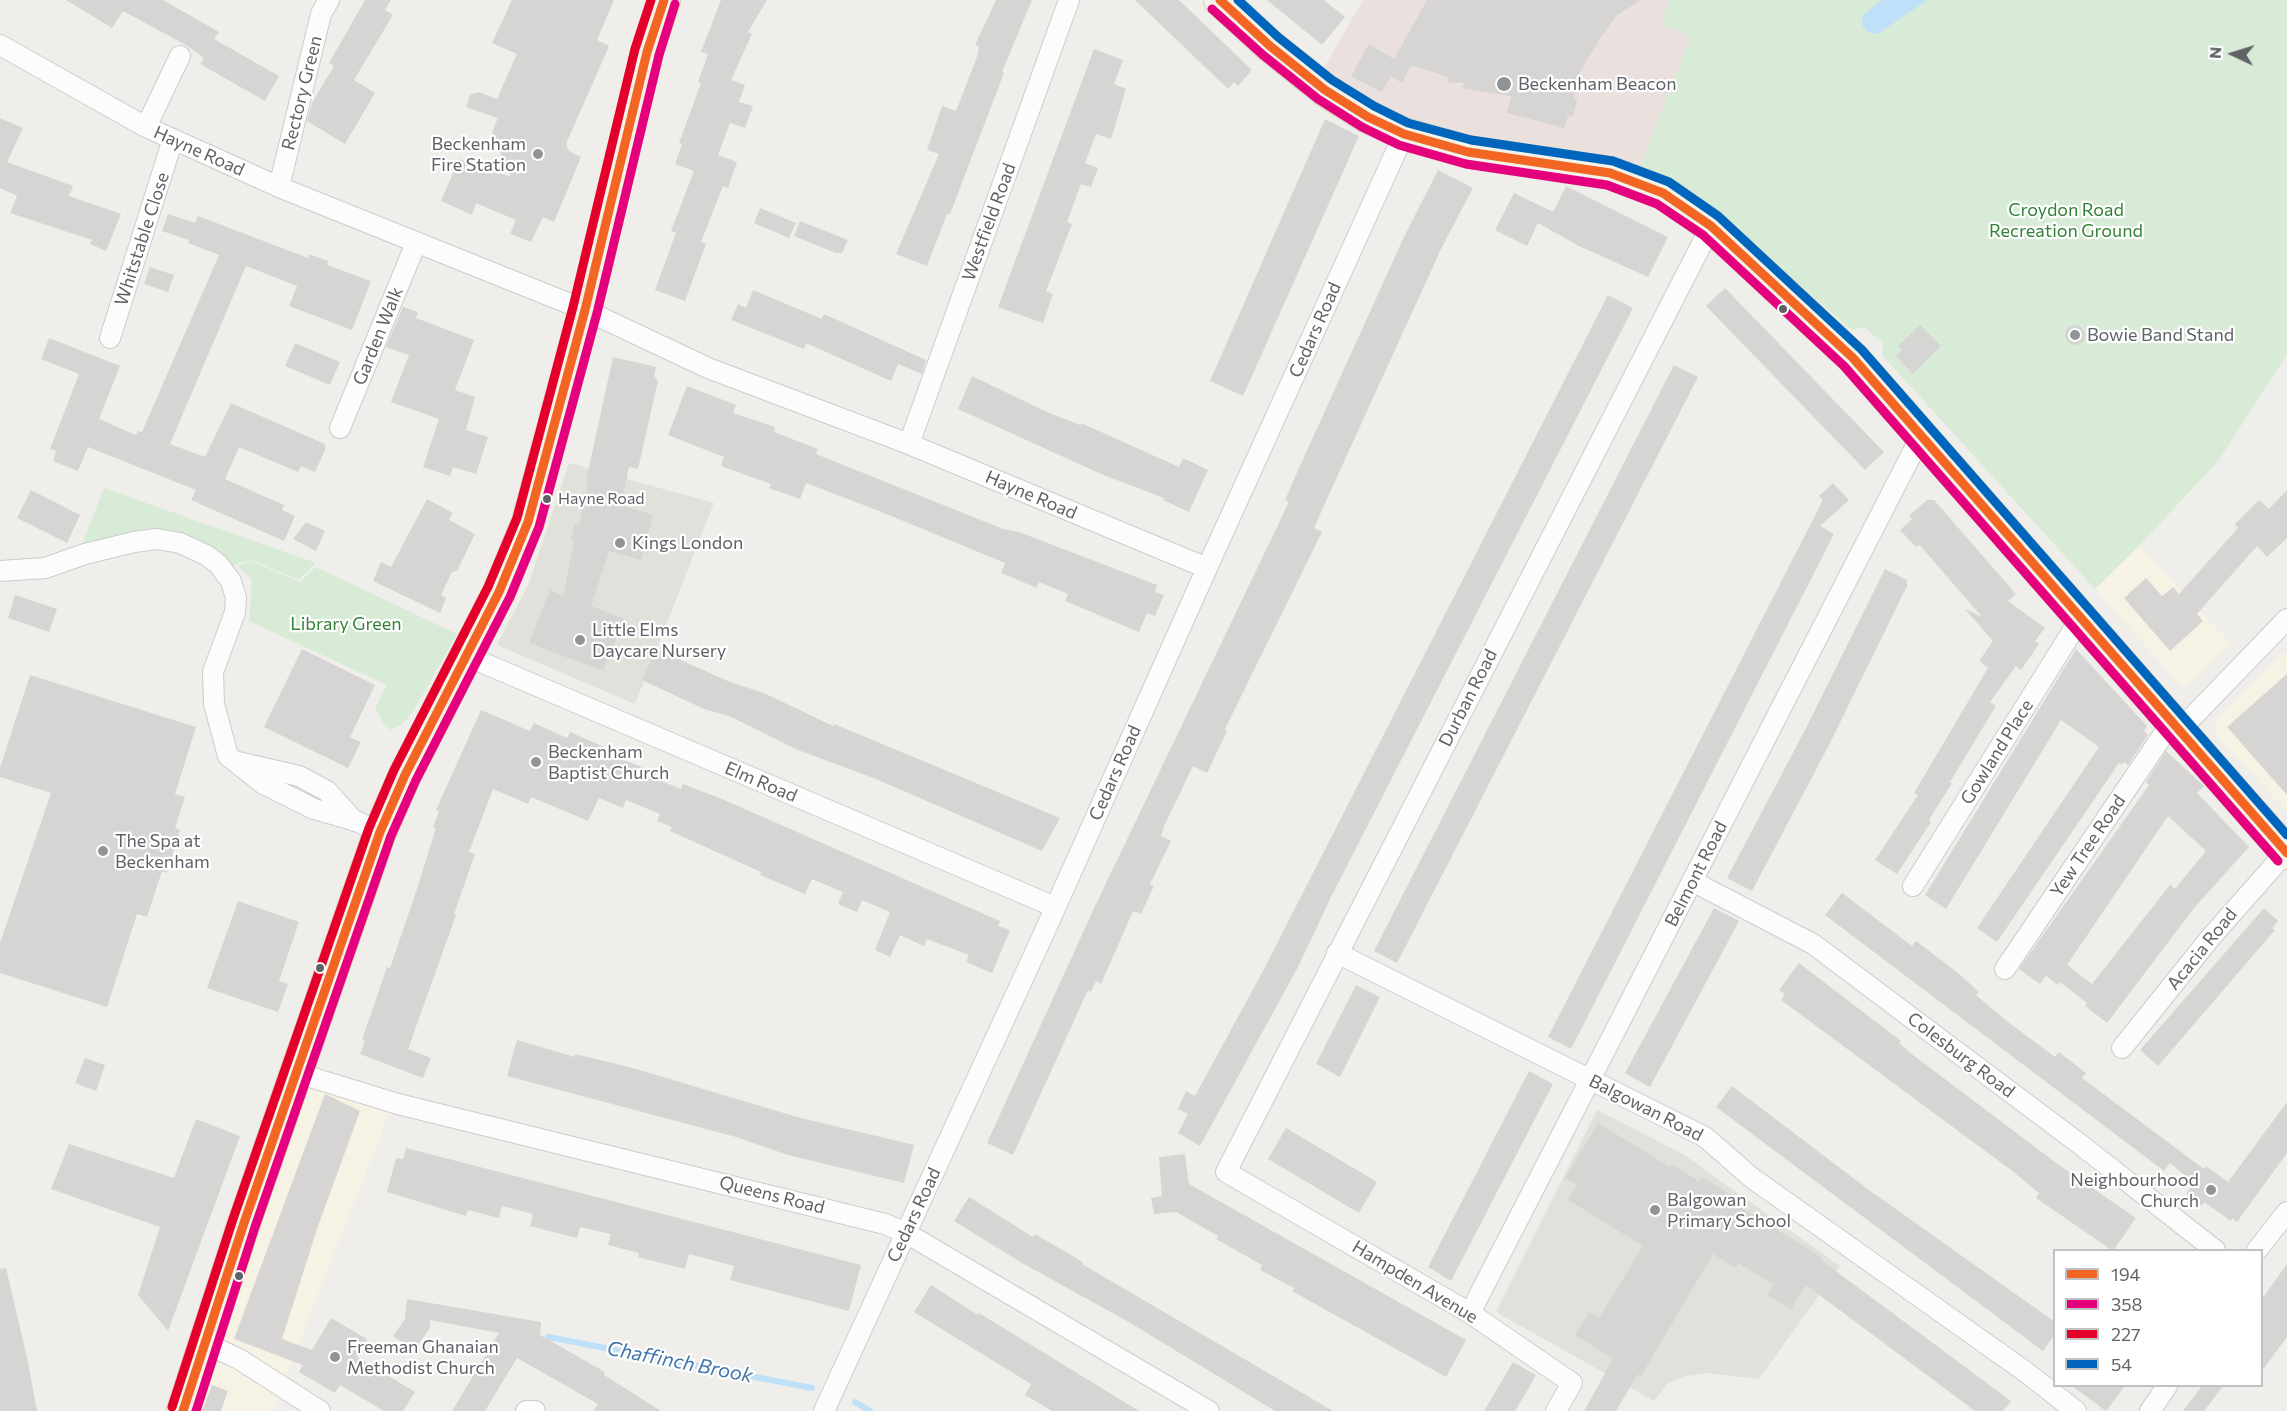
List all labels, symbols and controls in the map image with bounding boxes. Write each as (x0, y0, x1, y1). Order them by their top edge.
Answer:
north arrow (2203, 24, 2263, 84)
street label: Rectory Green (277, 34, 327, 152)
text: N (2205, 46, 2224, 59)
place label: Beckenham Beacon (1518, 73, 1677, 95)
marker: Beckenham Beacon (1495, 75, 1513, 93)
street label: Hayne Road (150, 121, 248, 181)
place label: Beckenham Fire Station (431, 133, 526, 176)
marker: Beckenham Fire Station (531, 147, 545, 161)
street label: Westfield Road (958, 160, 1020, 284)
street label: Whitstable Close (110, 170, 174, 308)
park label: Croydon Road Recreation Ground (1989, 199, 2143, 242)
street label: Cedars Road (1284, 279, 1346, 381)
street label: Garden Walk (348, 284, 408, 388)
unlabelled marker (1777, 303, 1789, 315)
place label: Bowie Band Stand (2087, 324, 2234, 346)
marker: Bowie Band Stand (2068, 328, 2082, 342)
street label: Hayne Road (982, 466, 1080, 524)
place label: Hayne Road (558, 489, 644, 509)
marker: Hayne Road (541, 493, 553, 505)
place label: Kings London (632, 532, 743, 554)
marker: Kings London (613, 536, 627, 550)
park label: Library Green (290, 613, 402, 635)
place label: Little Elms Daycare Nursery (592, 619, 726, 662)
marker: Little Elms Daycare Nursery (573, 633, 587, 647)
street label: Durban Road (1434, 646, 1502, 750)
street label: Gowland Place (1956, 695, 2038, 809)
street label: Cedars Road (1084, 722, 1146, 824)
place label: Beckenham Baptist Church (548, 741, 669, 783)
marker: Beckenham Baptist Church (529, 755, 543, 769)
street label: Elm Road (722, 757, 800, 807)
street label: Yew Tree Road (2046, 791, 2130, 901)
street label: Belmont Road (1660, 818, 1732, 930)
place label: The Spa at Beckenham (115, 830, 210, 872)
marker: The Spa at Beckenham (96, 844, 110, 858)
street label: Acacia Road (2163, 904, 2241, 994)
unlabelled marker (314, 962, 326, 974)
street label: Colesburg Road (1903, 1008, 2019, 1102)
street label: Balgowan Road (1585, 1070, 1707, 1146)
street label: Cedars Road (883, 1164, 945, 1266)
place label: Neighbourhood Church (2070, 1169, 2199, 1212)
street label: Queens Road (717, 1171, 827, 1219)
marker: Neighbourhood Church (2204, 1183, 2218, 1197)
place label: Balgowan Primary School (1667, 1189, 1791, 1232)
marker: Balgowan Primary School (1648, 1203, 1662, 1217)
street label: Hampden Avenue (1348, 1236, 1482, 1328)
legend (2053, 1249, 2263, 1387)
text: 194 (2111, 1263, 2140, 1285)
unlabelled marker (233, 1270, 245, 1282)
text: 358 (2111, 1293, 2143, 1315)
text: 227 (2111, 1323, 2140, 1345)
place label: Freeman Ghanaian Methodist Church (347, 1336, 499, 1378)
water label: Chaffinch Brook (605, 1336, 755, 1388)
marker: Freeman Ghanaian Methodist Church (328, 1350, 342, 1364)
text: 54 (2111, 1353, 2132, 1375)

